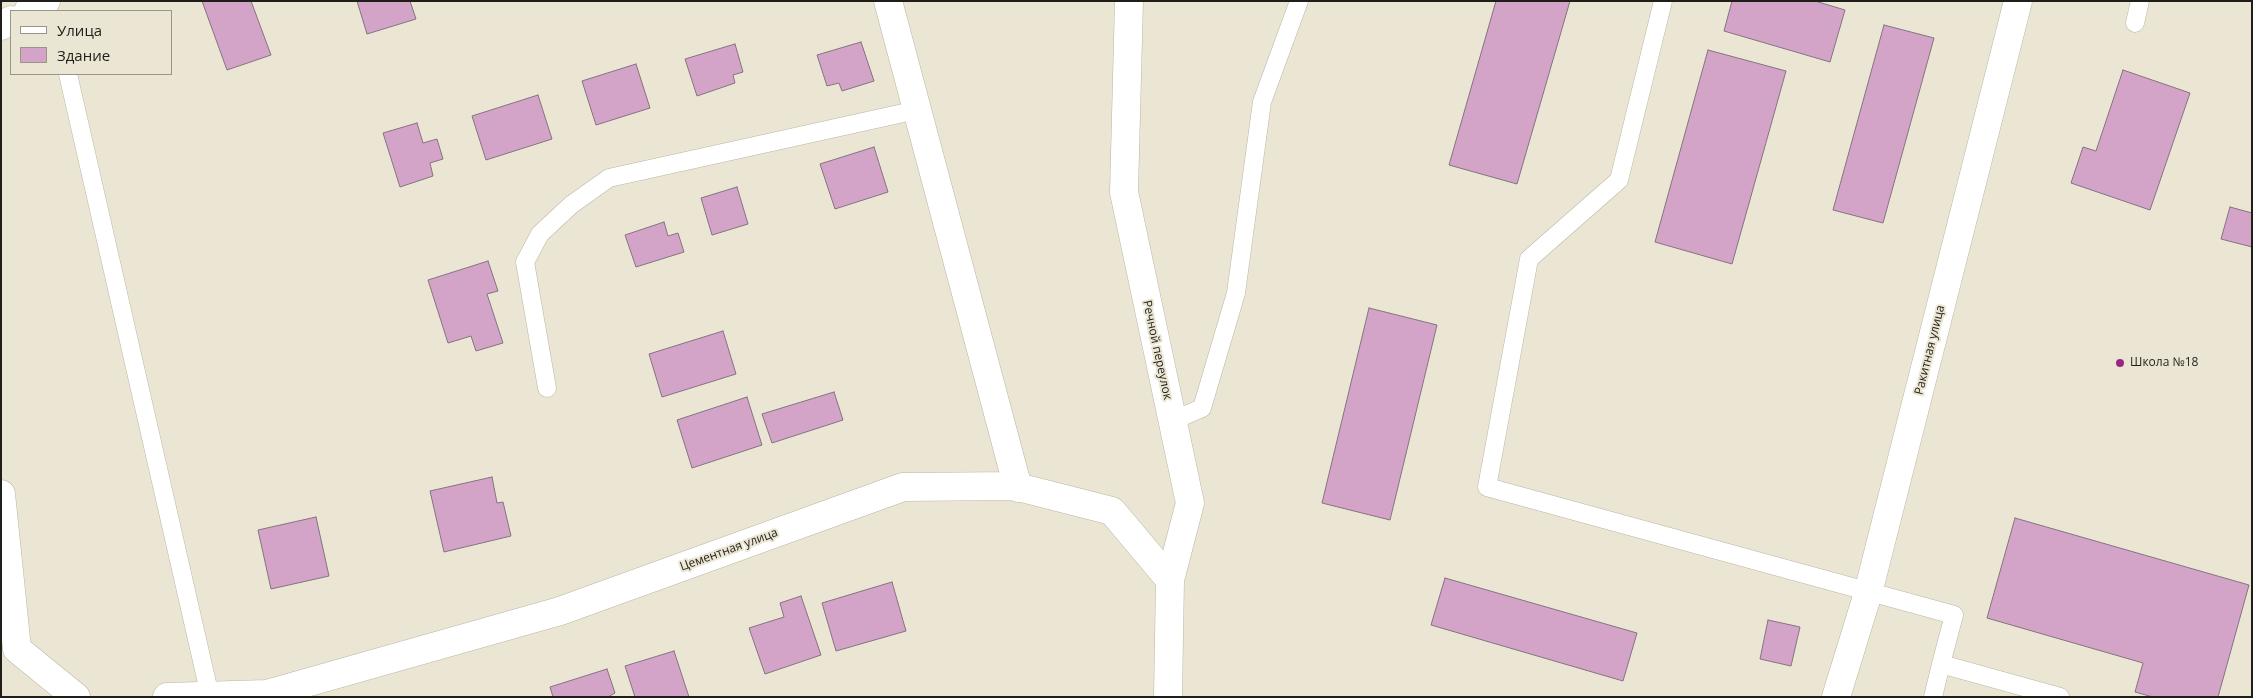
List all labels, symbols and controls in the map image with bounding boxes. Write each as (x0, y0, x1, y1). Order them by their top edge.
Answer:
legend (10, 10, 172, 75)
text: Улица (57, 20, 102, 40)
text: Здание (57, 45, 110, 65)
street label: Речной переулок (1139, 299, 1175, 401)
street label: Ракитная улица (1912, 304, 1948, 396)
place label: Школа №18 (2130, 356, 2198, 370)
marker: Школа №18 (2114, 357, 2126, 369)
street label: Цементная улица (678, 526, 780, 574)

